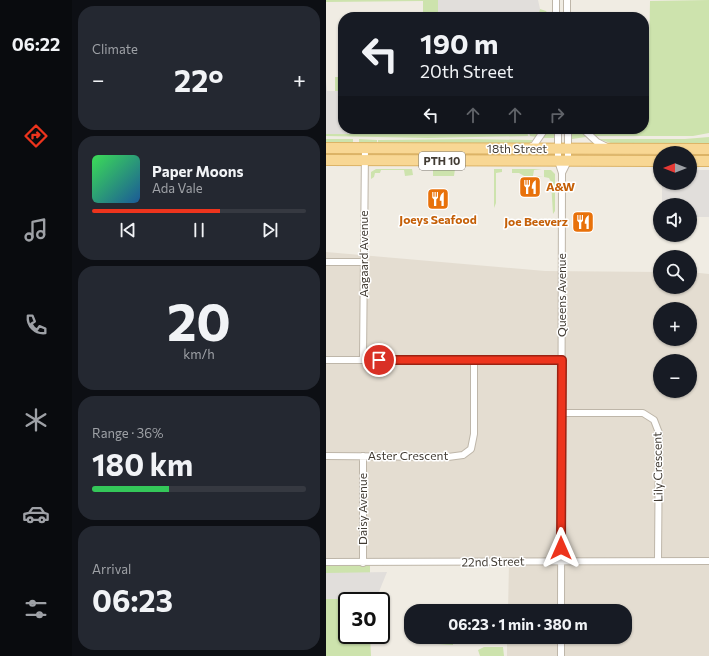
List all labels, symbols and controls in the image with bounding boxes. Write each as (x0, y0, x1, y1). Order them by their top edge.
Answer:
text: 190 m (420, 26, 498, 60)
icon: left (354, 28, 406, 80)
text: 06:22 (12, 33, 60, 55)
text: Climate (92, 41, 138, 57)
text: 20th Street (420, 60, 514, 82)
text: 22° (174, 61, 224, 98)
text: − (92, 66, 105, 93)
text: + (293, 66, 306, 93)
icon: left (420, 104, 442, 126)
icon: ahead (462, 104, 484, 126)
icon: ahead (504, 104, 526, 126)
icon: right (546, 104, 568, 126)
icon: directions (22, 122, 50, 150)
street label: 18th Street (487, 141, 547, 155)
north arrow (653, 146, 697, 190)
map controls (653, 146, 697, 398)
road number: PTH 10 (419, 152, 465, 170)
text: Paper Moons (152, 162, 243, 180)
restaurant icon: A&W (517, 174, 543, 200)
place label: A&W (546, 179, 576, 193)
text: Ada Vale (152, 180, 203, 196)
restaurant icon: Joeys Seafood (425, 186, 451, 212)
button: sound (653, 198, 697, 242)
restaurant icon: Joe Beeverz (570, 209, 596, 235)
street label: Aagaard Avenue (356, 210, 370, 298)
place label: Joeys Seafood (399, 212, 477, 227)
place label: Joe Beeverz (504, 214, 568, 229)
icon: music (22, 216, 50, 244)
icon: previous (117, 219, 139, 241)
icon: pause (188, 219, 210, 241)
icon: next (259, 219, 281, 241)
button: search (653, 250, 697, 294)
street label: Queens Avenue (554, 253, 568, 337)
text: 20 (167, 288, 231, 352)
button: + (653, 302, 697, 346)
icon: phone (22, 311, 50, 339)
pin (362, 343, 396, 377)
text: km/h (183, 346, 215, 362)
icon: arrive (368, 349, 390, 371)
button: − (653, 354, 697, 398)
icon: climate (22, 406, 50, 434)
text: Range · 36% (92, 425, 164, 441)
street label: Lily Crescent (649, 432, 665, 502)
text: 180 km (92, 445, 193, 482)
street label: Aster Crescent (368, 448, 448, 462)
street label: Daisy Avenue (355, 473, 369, 545)
icon: car (22, 500, 50, 528)
position arrow (540, 527, 582, 569)
street label: 22nd Street (461, 553, 525, 569)
text: Arrival (92, 561, 131, 577)
text: 06:23 (92, 581, 173, 618)
speed limit sign: 30 (338, 592, 390, 644)
icon: filters (22, 595, 50, 623)
text: 06:23 · 1 min · 380 m (448, 615, 588, 633)

